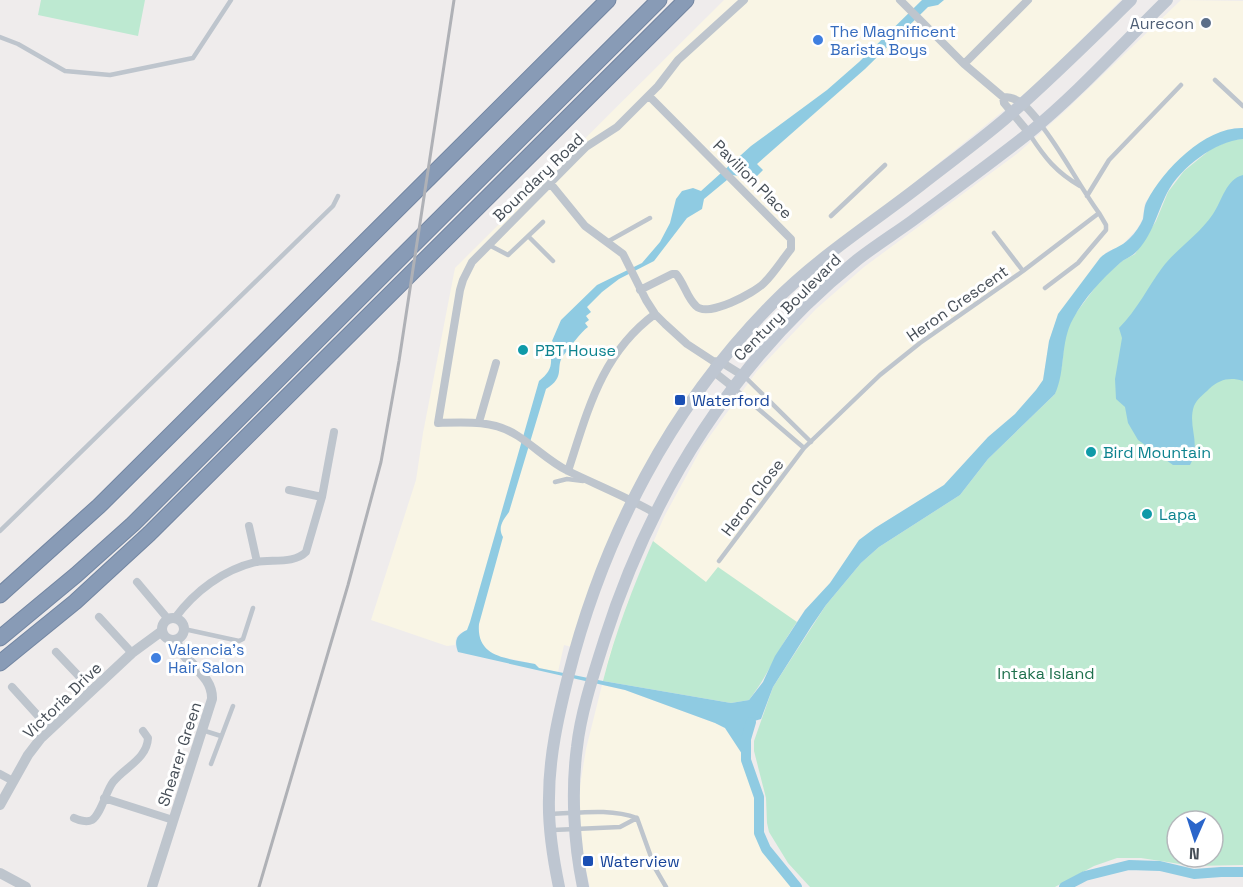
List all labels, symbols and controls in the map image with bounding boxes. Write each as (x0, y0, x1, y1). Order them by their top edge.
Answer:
place label: Aurecon (1130, 13, 1194, 34)
marker: Aurecon (1199, 16, 1213, 30)
place label: The Magnificent Barista Boys (830, 21, 956, 60)
marker: The Magnificent Barista Boys (811, 33, 825, 47)
street label: Boundary Road (488, 129, 588, 226)
street label: Pavilion Place (708, 135, 797, 224)
street label: Century Boulevard (729, 249, 845, 365)
street label: Heron Crescent (902, 261, 1012, 346)
place label: PBT House (535, 340, 616, 361)
marker: PBT House (516, 343, 530, 357)
place label: Waterford (692, 390, 770, 411)
marker: Waterford (673, 393, 687, 407)
place label: Bird Mountain (1103, 442, 1211, 463)
marker: Bird Mountain (1084, 445, 1098, 459)
street label: Heron Close (716, 454, 788, 540)
place label: Lapa (1159, 504, 1196, 525)
marker: Lapa (1140, 507, 1154, 521)
place label: Valencia's Hair Salon (168, 639, 244, 678)
marker: Valencia's Hair Salon (149, 651, 163, 665)
street label: Victoria Drive (18, 658, 106, 743)
park label: Intaka Island (997, 663, 1095, 684)
street label: Shearer Green (153, 699, 206, 809)
north arrow (1165, 809, 1225, 869)
text: N (1188, 843, 1200, 864)
place label: Waterview (600, 851, 680, 872)
marker: Waterview (581, 854, 595, 868)

